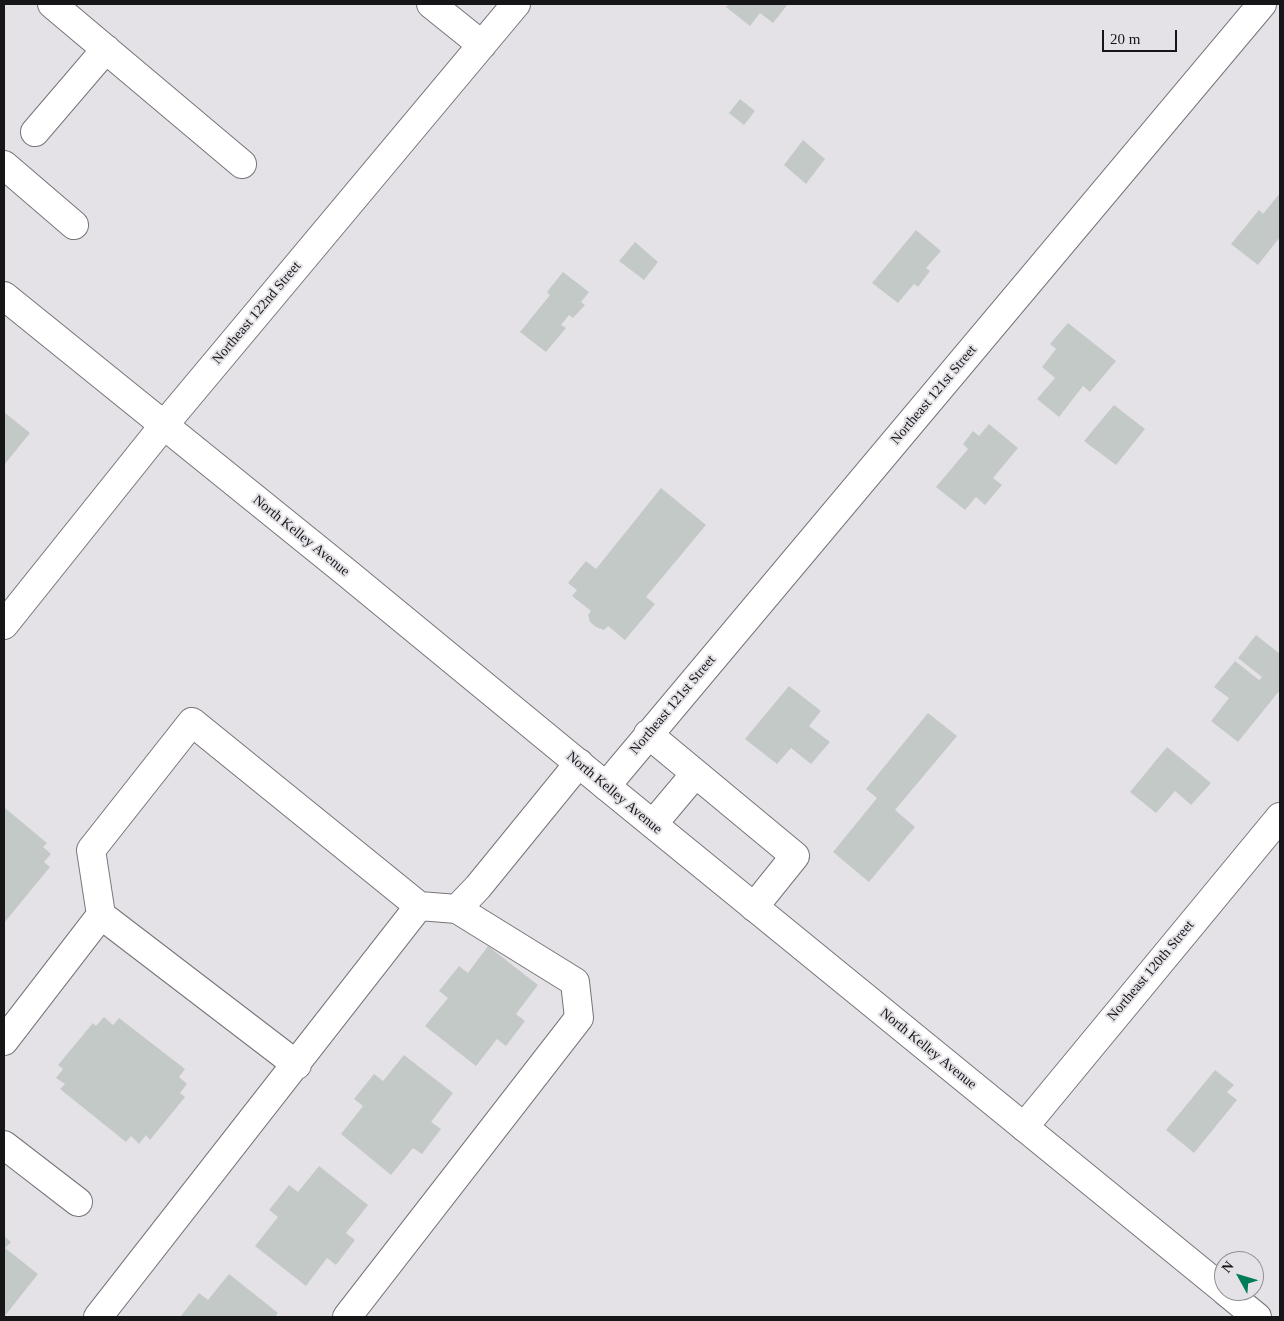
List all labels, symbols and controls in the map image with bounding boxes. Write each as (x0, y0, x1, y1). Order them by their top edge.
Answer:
scale bar (1104, 20, 1179, 52)
text: 20 m (1110, 31, 1140, 47)
street label: Northeast 122nd Street (209, 258, 305, 368)
street label: Northeast 121st Street (888, 342, 980, 448)
street label: North Kelley Avenue (249, 492, 353, 580)
street label: Northeast 121st Street (627, 652, 719, 758)
street label: North Kelley Avenue (563, 748, 665, 838)
street label: Northeast 120th Street (1104, 917, 1198, 1025)
street label: North Kelley Avenue (876, 1005, 980, 1093)
north arrow (1214, 1251, 1264, 1301)
text: N (1219, 1258, 1237, 1276)

